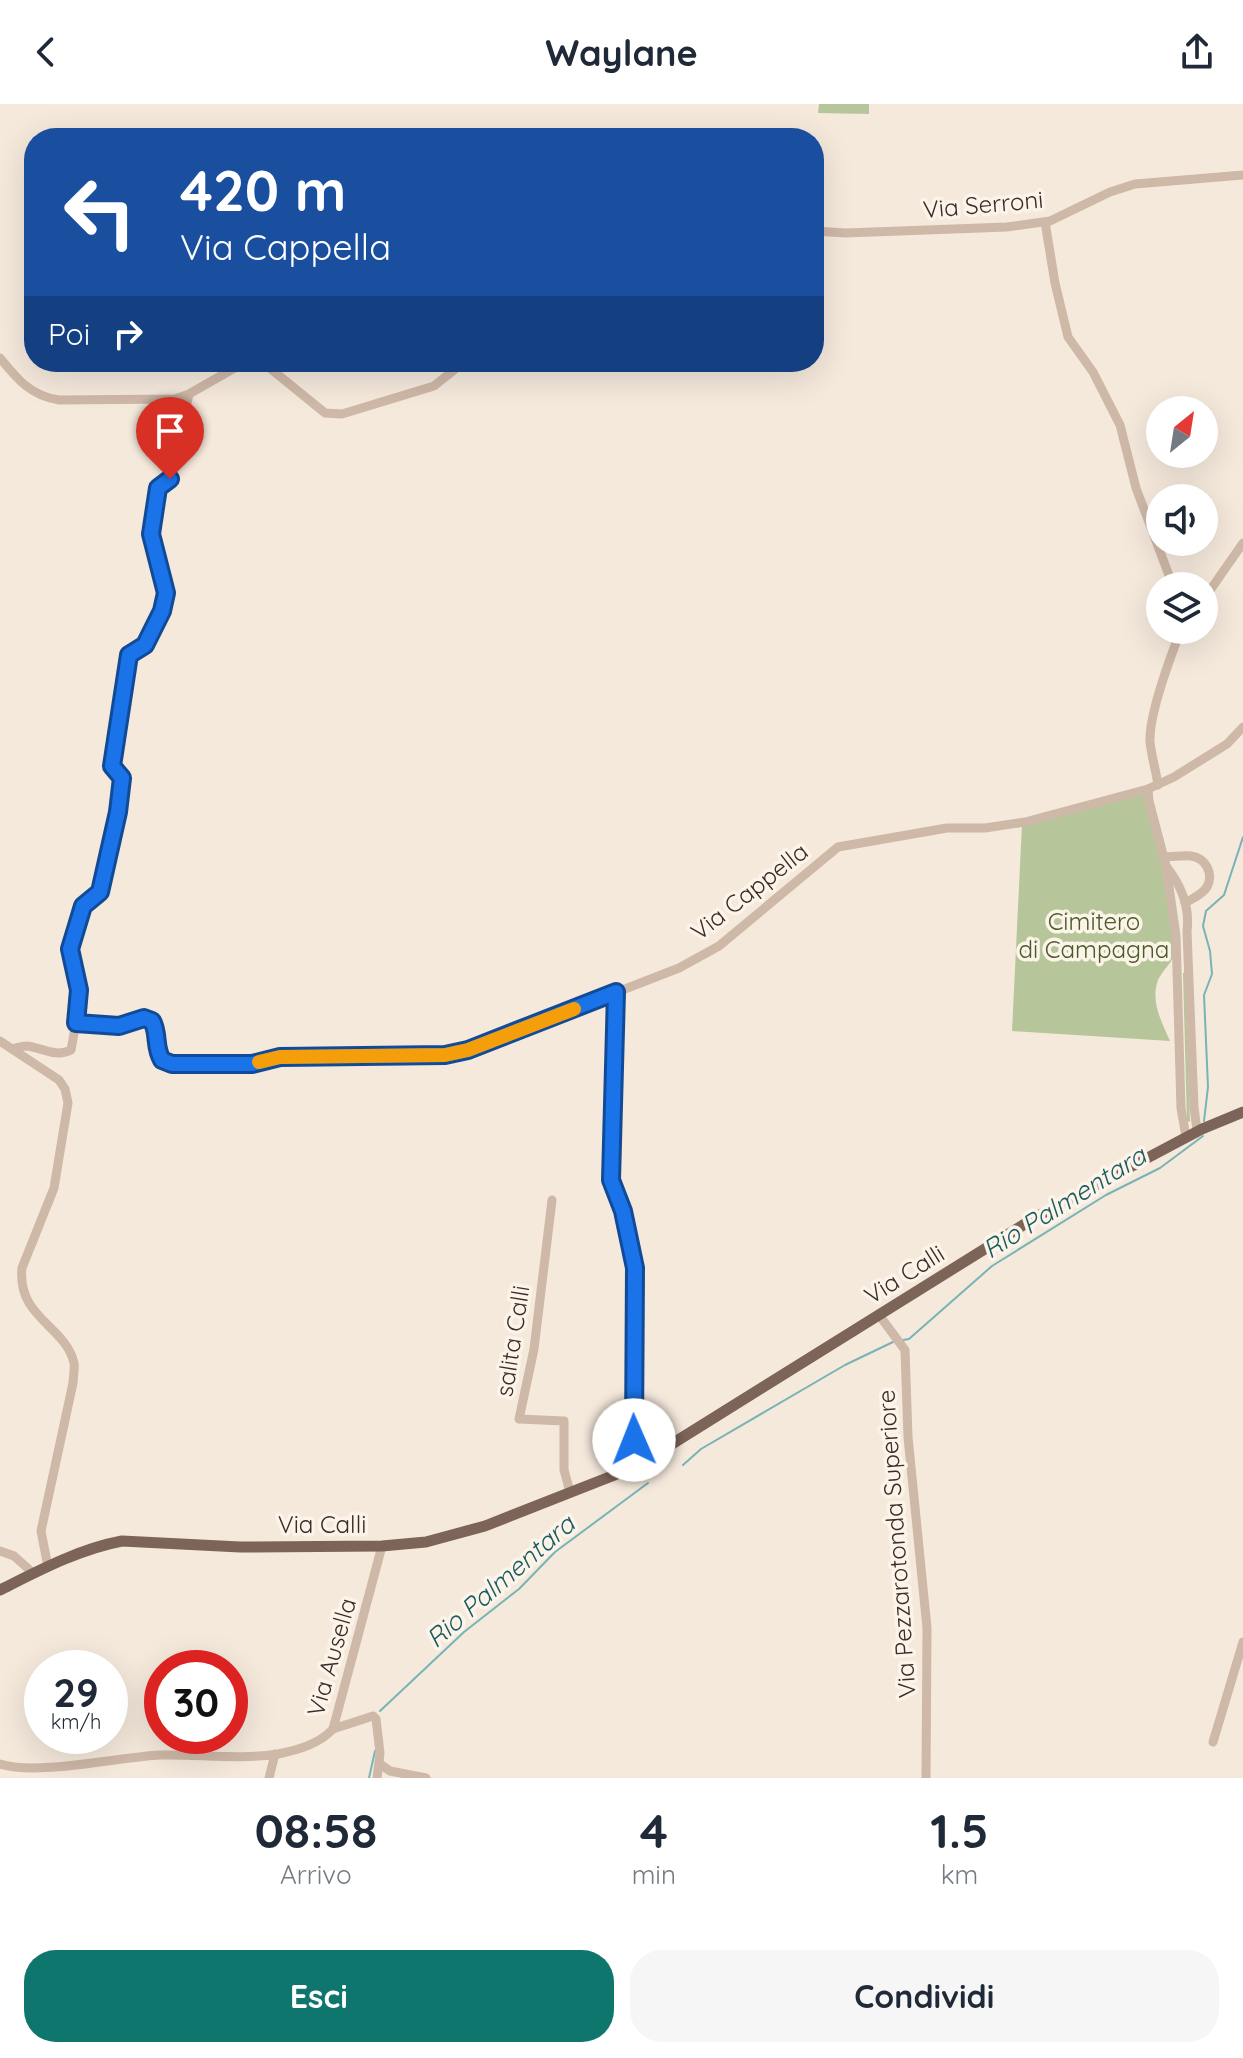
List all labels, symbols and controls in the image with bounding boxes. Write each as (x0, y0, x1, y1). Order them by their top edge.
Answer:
icon: back (24, 30, 68, 74)
text: Waylane (545, 30, 698, 75)
icon: share (1175, 30, 1219, 74)
text: 420 m (180, 155, 347, 225)
icon: left (48, 160, 152, 264)
street label: Via Serroni (922, 184, 1044, 224)
text: Via Cappella (180, 224, 391, 269)
icon: right (106, 312, 150, 356)
text: Poi (48, 315, 90, 353)
north arrow (1146, 396, 1218, 468)
map controls (1146, 396, 1218, 644)
pin (136, 397, 204, 479)
icon: arrive (148, 409, 192, 453)
button: sound (1146, 484, 1218, 556)
button: layers (1146, 572, 1218, 644)
street label: Via Cappella (684, 836, 814, 946)
park label: Cimitero di Campagna (1019, 906, 1169, 964)
water label: Rio Palmentara (976, 1138, 1153, 1265)
street label: Via Calli (858, 1238, 950, 1310)
street label: salita Calli (488, 1283, 536, 1399)
street label: Via Pezzarotonda Superiore (870, 1389, 922, 1699)
position arrow (592, 1398, 676, 1482)
water label: Rio Palmentara (419, 1507, 582, 1655)
street label: Via Calli (278, 1509, 366, 1539)
street label: Via Ausella (300, 1594, 362, 1720)
speed limit sign: 30 (144, 1650, 248, 1754)
text: 29 (53, 1667, 99, 1717)
text: km/h (51, 1709, 101, 1734)
text: 08:58 (254, 1800, 377, 1860)
text: 4 (640, 1800, 668, 1860)
text: 1.5 (930, 1800, 989, 1860)
text: Arrivo (280, 1858, 352, 1891)
text: min (632, 1858, 676, 1891)
text: km (941, 1858, 978, 1891)
button: Esci (24, 1950, 614, 2042)
button: Condividi (630, 1950, 1219, 2042)

